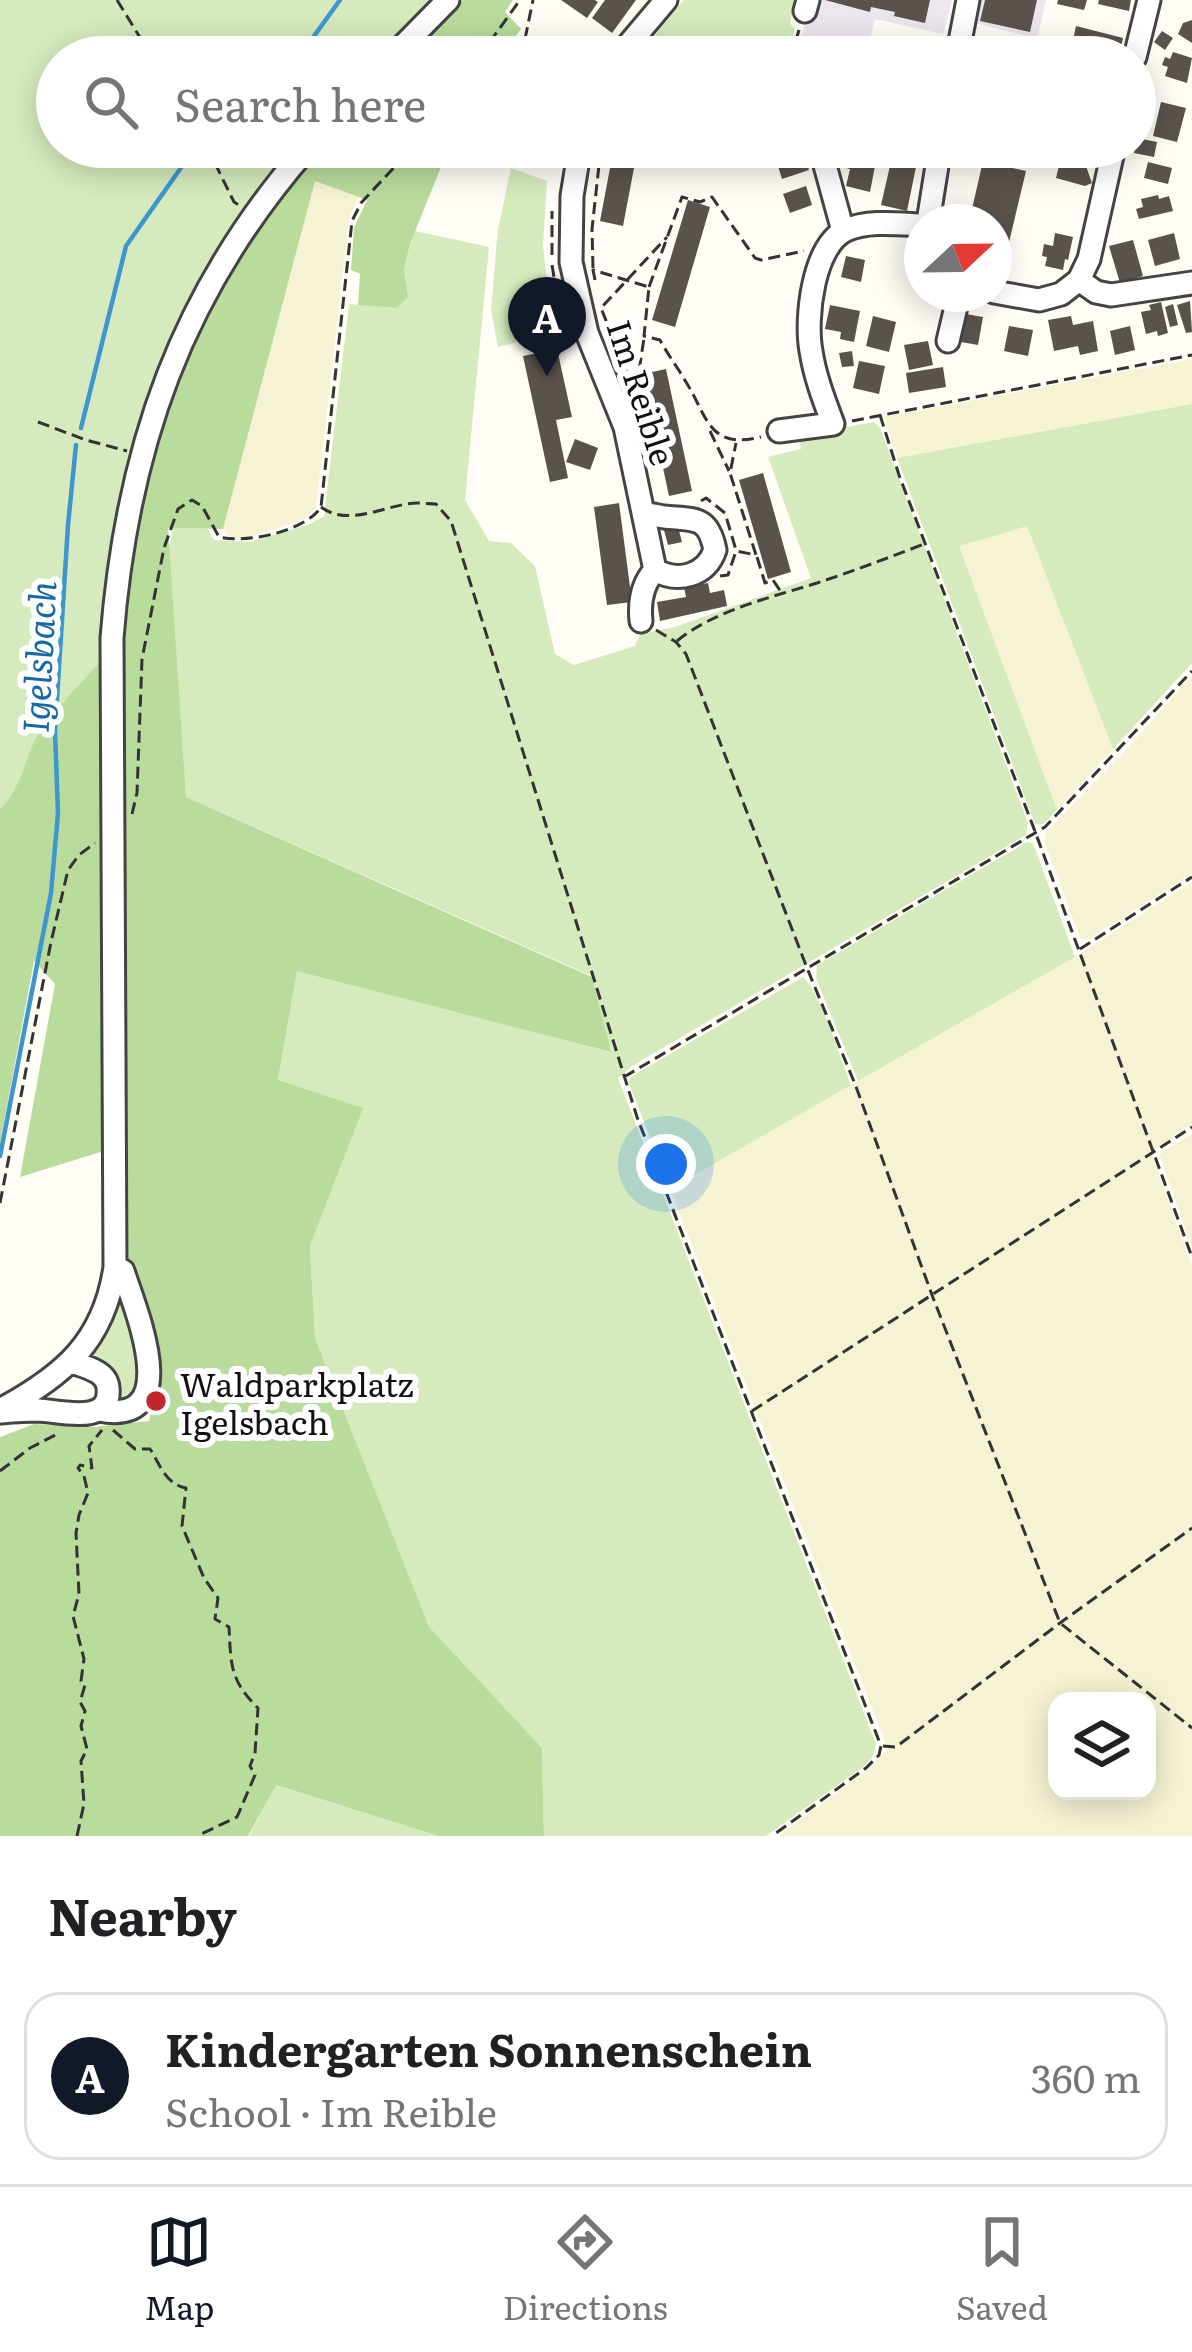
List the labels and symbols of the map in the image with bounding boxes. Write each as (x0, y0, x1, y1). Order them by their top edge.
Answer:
north arrow (904, 204, 1012, 312)
pin: A (508, 277, 586, 376)
street label: Im Reible (597, 313, 689, 471)
water label: Igelsbach (7, 580, 67, 734)
your location (636, 1134, 696, 1194)
place label: Waldparkplatz Igelsbach (180, 1358, 414, 1445)
marker: Waldparkplatz Igelsbach (143, 1388, 169, 1414)

